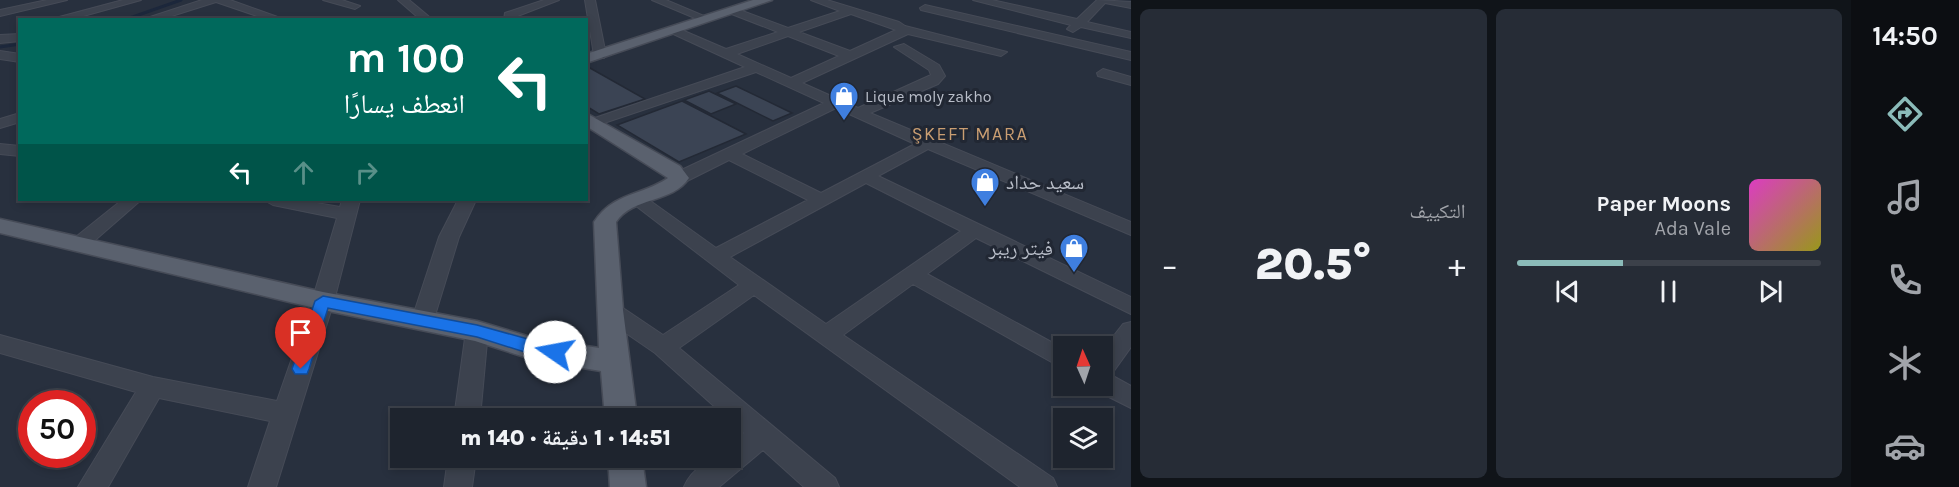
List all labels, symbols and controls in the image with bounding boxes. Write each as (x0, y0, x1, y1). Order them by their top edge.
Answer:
text: 14:50 (1872, 20, 1938, 52)
text: 100 m (346, 33, 465, 83)
icon: left (486, 42, 564, 120)
shop icon: Lique moly zakho (828, 80, 860, 122)
place label: Lique moly zakho (865, 87, 992, 106)
text: انعطف يسارًا (344, 88, 465, 120)
icon: directions (1884, 93, 1926, 135)
district label: ŞKEFT MARA (912, 123, 1028, 145)
icon: left (224, 156, 257, 189)
icon: ahead (287, 156, 320, 189)
icon: right (350, 156, 383, 189)
shop icon: سعيد حداد (969, 166, 1001, 208)
place label: سعيد حداد (1006, 171, 1084, 194)
icon: music (1884, 176, 1926, 218)
text: Paper Moons (1597, 191, 1731, 217)
text: التكييف (1409, 200, 1466, 223)
text: Ada Vale (1654, 217, 1731, 240)
shop icon: فيتر ريبر (1058, 232, 1090, 274)
place label: فيتر ريبر (988, 237, 1053, 260)
text: 20.5° (1255, 238, 1372, 290)
text: − (1161, 246, 1178, 284)
text: + (1448, 246, 1465, 284)
icon: phone (1884, 259, 1926, 301)
icon: previous (1551, 275, 1584, 308)
icon: pause (1652, 275, 1685, 308)
icon: next (1754, 275, 1787, 308)
pin (275, 307, 326, 369)
icon: arrive (284, 316, 317, 349)
position arrow (523, 320, 587, 384)
north arrow (1053, 336, 1113, 396)
map controls (1053, 336, 1113, 468)
icon: climate (1884, 342, 1926, 384)
speed limit sign: 50 (18, 390, 96, 468)
button: layers (1053, 408, 1113, 468)
text: 14:51 · 1 دقيقة · 140 m (460, 425, 671, 451)
icon: car (1884, 425, 1926, 467)

